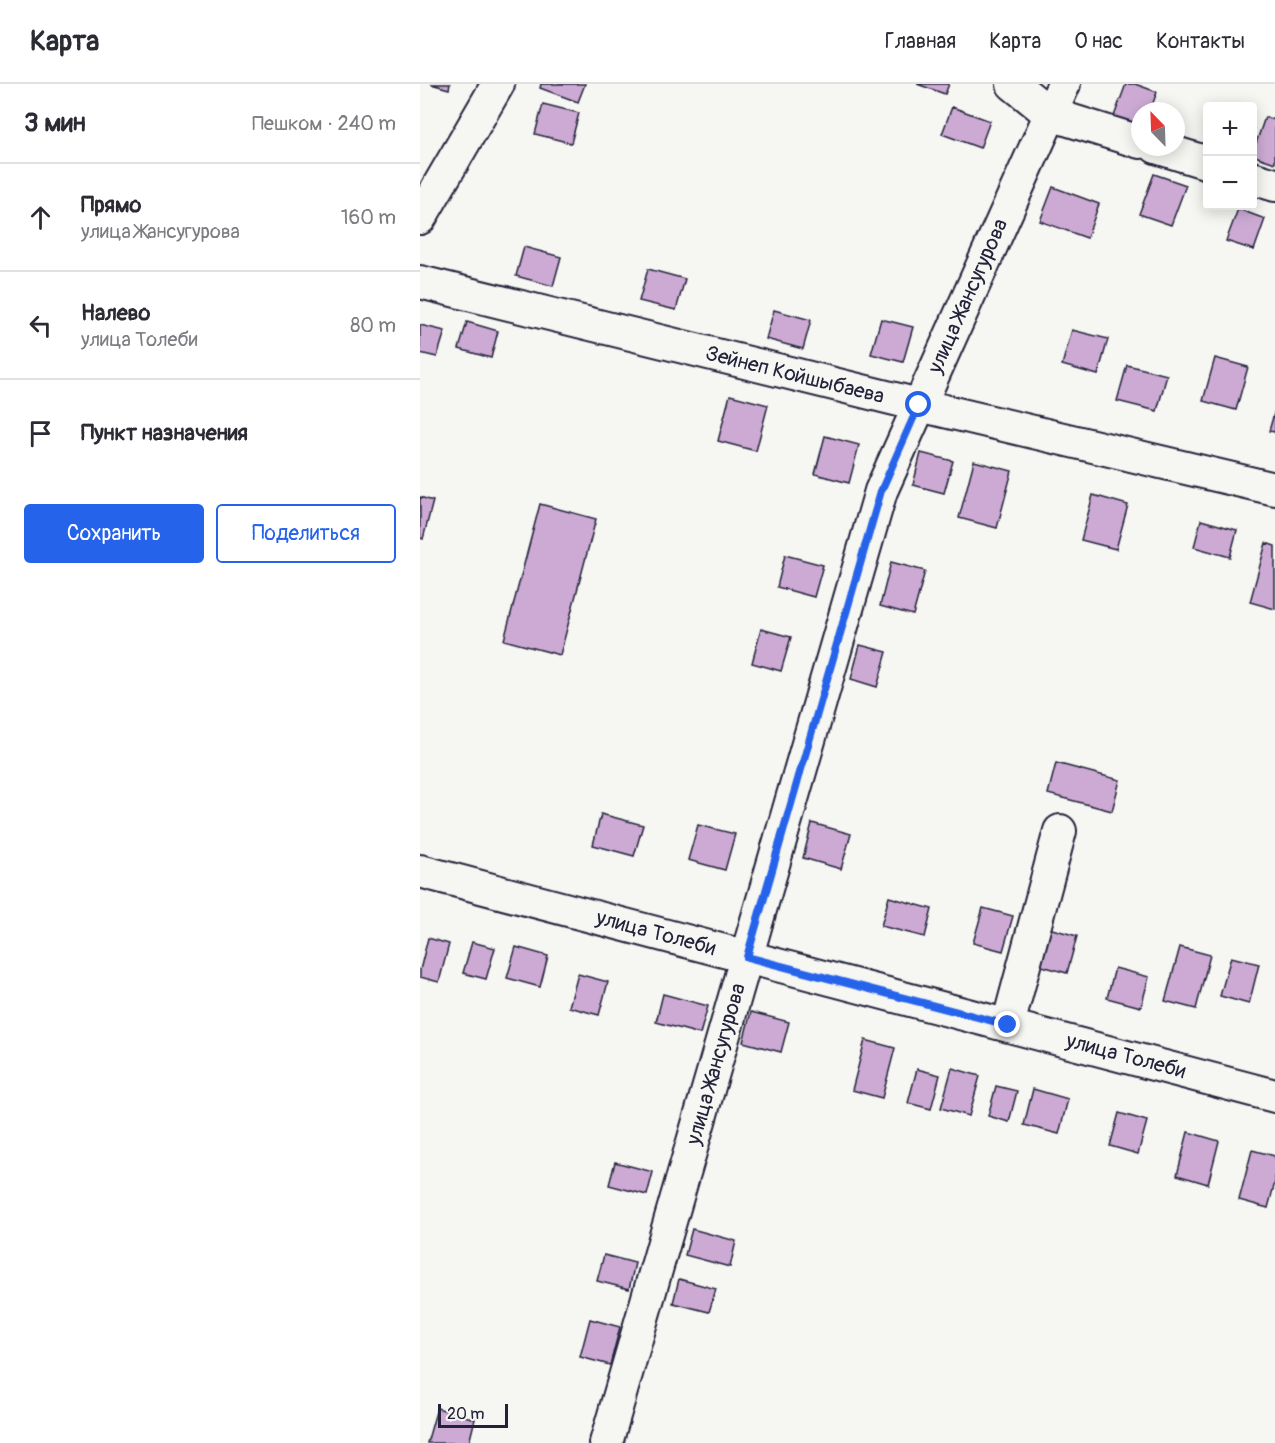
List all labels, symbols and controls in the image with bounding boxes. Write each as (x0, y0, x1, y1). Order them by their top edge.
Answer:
text: Карта (30, 24, 99, 59)
text: Главная (885, 28, 956, 55)
text: Карта (989, 28, 1041, 55)
text: О нас (1074, 28, 1123, 55)
text: Контакты (1156, 28, 1245, 55)
north arrow (1131, 102, 1185, 156)
map controls (1203, 102, 1257, 210)
button: + (1203, 102, 1257, 156)
text: 3 мин (24, 107, 86, 139)
text: Пешком · 240 m (252, 111, 396, 136)
button: − (1203, 156, 1257, 210)
text: Прямо (81, 191, 141, 219)
icon: ahead (24, 201, 57, 234)
text: 160 m (341, 205, 396, 230)
street label: улица Жансугурова (921, 214, 1014, 379)
text: улица Жансугурова (81, 219, 240, 244)
text: Налево (81, 299, 150, 327)
icon: left (24, 309, 57, 342)
text: 80 m (350, 313, 396, 338)
text: улица Толеби (81, 327, 198, 352)
street label: Зейнеп Койшыбаева (703, 340, 887, 410)
route start (905, 391, 931, 417)
icon: arrive (24, 417, 57, 450)
text: Пункт назначения (81, 419, 248, 447)
button: Сохранить (24, 504, 204, 563)
button: Поделиться (216, 504, 396, 563)
street label: улица Толеби (592, 904, 719, 962)
street label: улица Жансугурова (680, 980, 752, 1149)
route end (994, 1011, 1020, 1037)
street label: улица Толеби (1062, 1027, 1189, 1085)
scale bar (438, 1401, 508, 1428)
text: 20 m (447, 1404, 485, 1424)

